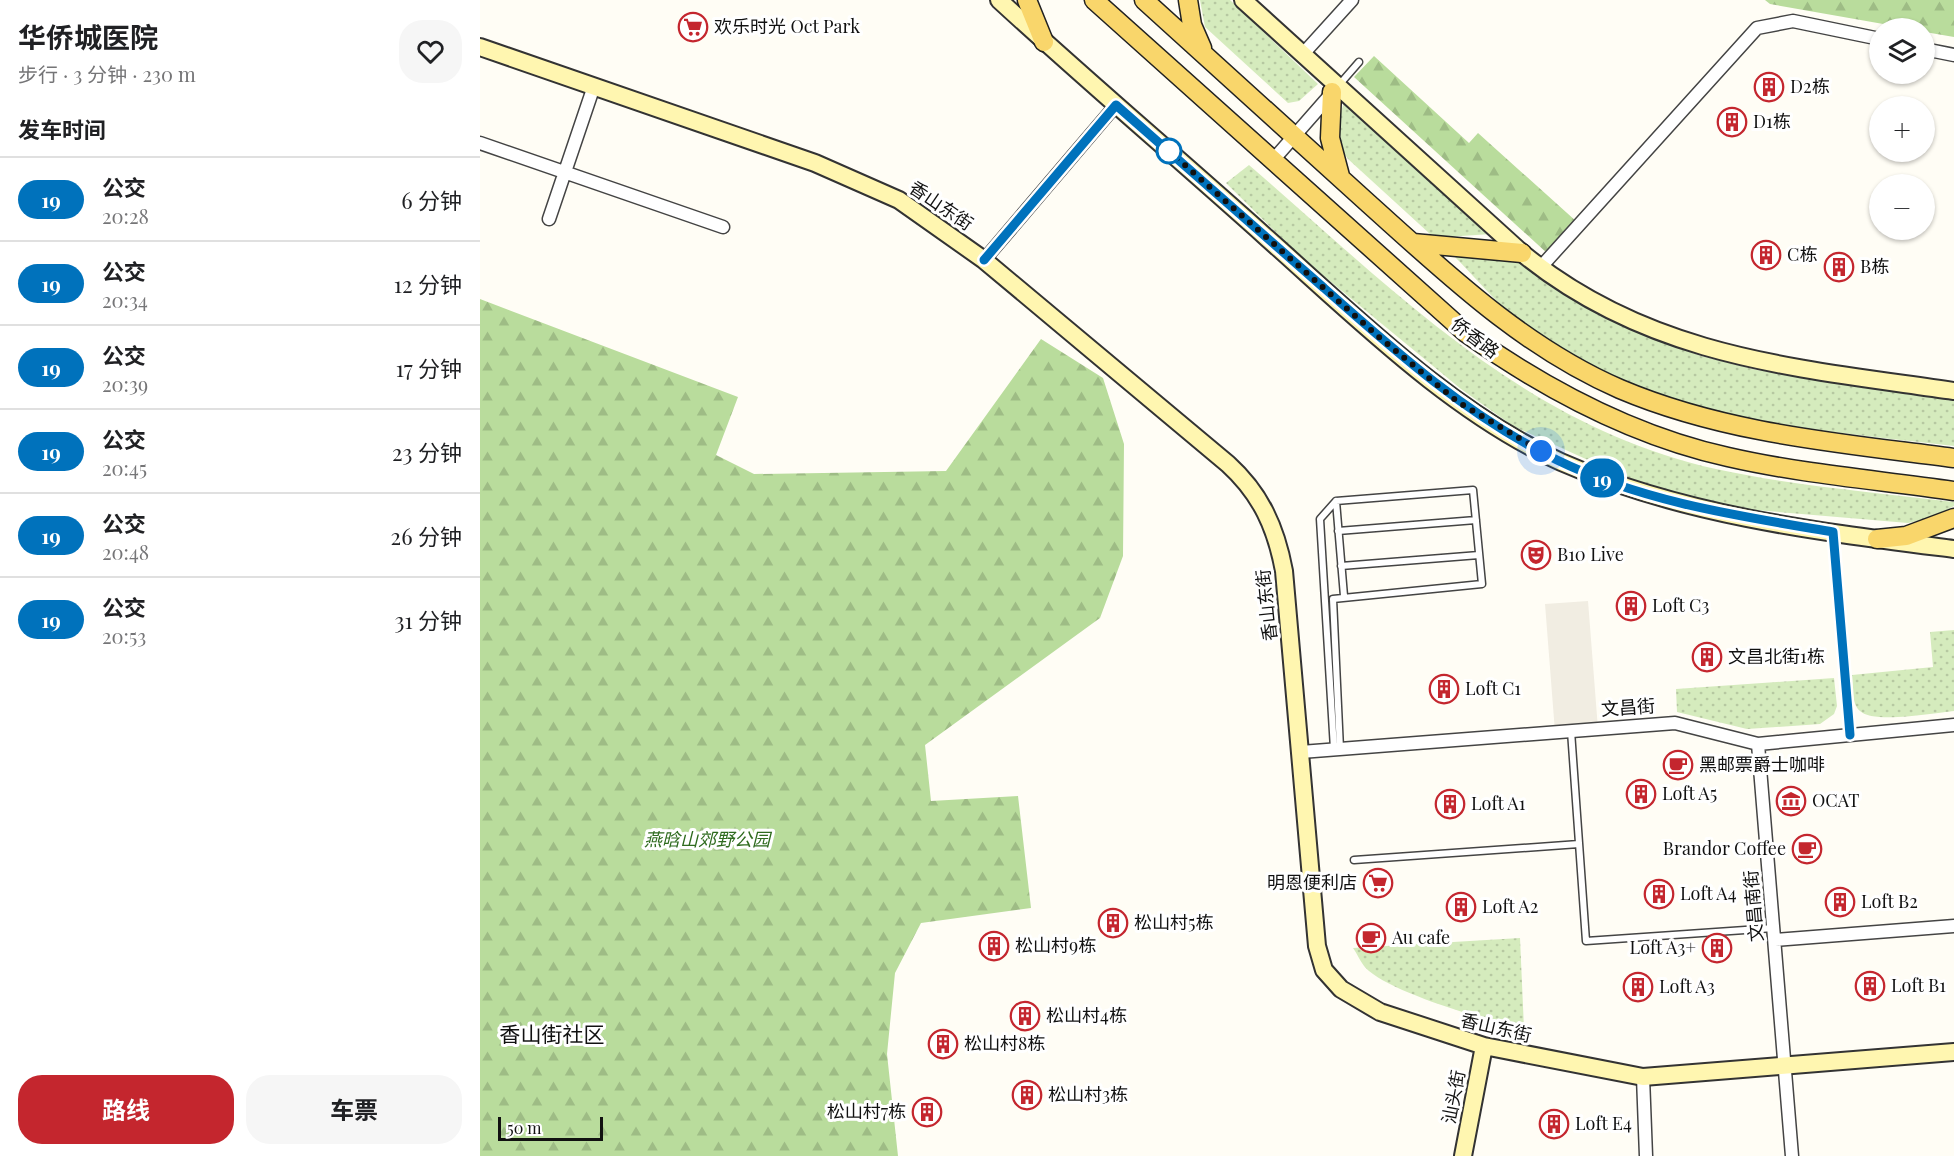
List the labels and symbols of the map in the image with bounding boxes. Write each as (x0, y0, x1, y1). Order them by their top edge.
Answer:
supermarket icon: 欢乐时光 Oct Park (677, 11, 709, 43)
place label: 欢乐时光 Oct Park (714, 14, 860, 38)
building icon: D2栋 (1753, 71, 1785, 103)
place label: D2栋 (1790, 74, 1830, 98)
building icon: D1栋 (1716, 106, 1748, 138)
place label: D1栋 (1753, 109, 1791, 133)
unlabelled marker (1156, 138, 1182, 164)
street label: 香山东街 (905, 175, 978, 235)
building icon: C栋 (1750, 239, 1782, 271)
place label: C栋 (1787, 242, 1817, 266)
building icon: B栋 (1823, 251, 1855, 283)
place label: B栋 (1860, 254, 1889, 278)
street label: 侨香路 (1447, 311, 1504, 363)
your location (1526, 436, 1556, 466)
line badge: 19 (1575, 458, 1629, 498)
theatre icon: B10 Live (1520, 539, 1552, 571)
place label: B10 Live (1557, 542, 1624, 566)
street label: 香山东街 (1250, 568, 1282, 642)
building icon: Loft C3 (1615, 590, 1647, 622)
place label: Loft C3 (1652, 593, 1709, 617)
building icon: 文昌北街1栋 (1691, 641, 1723, 673)
place label: 文昌北街1栋 (1728, 644, 1825, 668)
building icon: Loft C1 (1428, 673, 1460, 705)
place label: Loft C1 (1465, 676, 1521, 700)
street label: 文昌街 (1600, 693, 1656, 721)
cafe icon: 黑邮票爵士咖啡 (1662, 749, 1694, 781)
place label: 黑邮票爵士咖啡 (1699, 752, 1825, 776)
building icon: Loft A5 (1625, 778, 1657, 810)
place label: Loft A5 (1662, 781, 1717, 805)
museum icon: OCAT (1775, 785, 1807, 817)
building icon: Loft A1 (1434, 788, 1466, 820)
place label: OCAT (1812, 788, 1859, 812)
place label: Loft A1 (1471, 791, 1526, 815)
park label: 燕晗山郊野公园 (644, 827, 773, 851)
cafe icon: Brandor Coffee (1791, 833, 1823, 865)
place label: Brandor Coffee (1663, 836, 1786, 860)
supermarket icon: 明恩便利店 (1362, 867, 1394, 899)
street label: 文昌南街 (1738, 869, 1768, 943)
place label: 明恩便利店 (1267, 870, 1357, 894)
building icon: Loft A4 (1643, 878, 1675, 910)
place label: Loft A4 (1680, 881, 1737, 905)
building icon: Loft B2 (1824, 886, 1856, 918)
place label: Loft B2 (1861, 889, 1918, 913)
building icon: Loft A2 (1445, 891, 1477, 923)
place label: Loft A2 (1482, 894, 1538, 918)
building icon: 松山村5栋 (1097, 907, 1129, 939)
place label: 松山村5栋 (1134, 910, 1213, 934)
cafe icon: Au cafe (1355, 922, 1387, 954)
place label: Au cafe (1391, 925, 1450, 949)
building icon: 松山村9栋 (978, 930, 1010, 962)
building icon: Loft A3+ (1701, 932, 1733, 964)
place label: 松山村9栋 (1015, 933, 1096, 957)
place label: Loft A3+ (1630, 935, 1696, 959)
building icon: Loft B1 (1854, 970, 1886, 1002)
building icon: Loft A3 (1622, 971, 1654, 1003)
place label: Loft B1 (1891, 973, 1946, 997)
place label: Loft A3 (1659, 974, 1715, 998)
building icon: 松山村4栋 (1009, 1000, 1041, 1032)
place label: 松山村4栋 (1046, 1003, 1127, 1027)
street label: 香山东街 (1458, 1007, 1534, 1047)
district label: 香山街社区 (500, 1019, 605, 1047)
building icon: 松山村8栋 (927, 1028, 959, 1060)
place label: 松山村8栋 (964, 1031, 1045, 1055)
street label: 汕头街 (1436, 1068, 1470, 1126)
building icon: 松山村3栋 (1011, 1079, 1043, 1111)
place label: 松山村3栋 (1048, 1082, 1128, 1106)
building icon: 松山村7栋 (911, 1096, 943, 1128)
place label: 松山村7栋 (827, 1099, 906, 1123)
building icon: Loft E4 (1538, 1108, 1570, 1140)
place label: Loft E4 (1575, 1111, 1632, 1135)
scale bar (498, 1114, 603, 1142)

